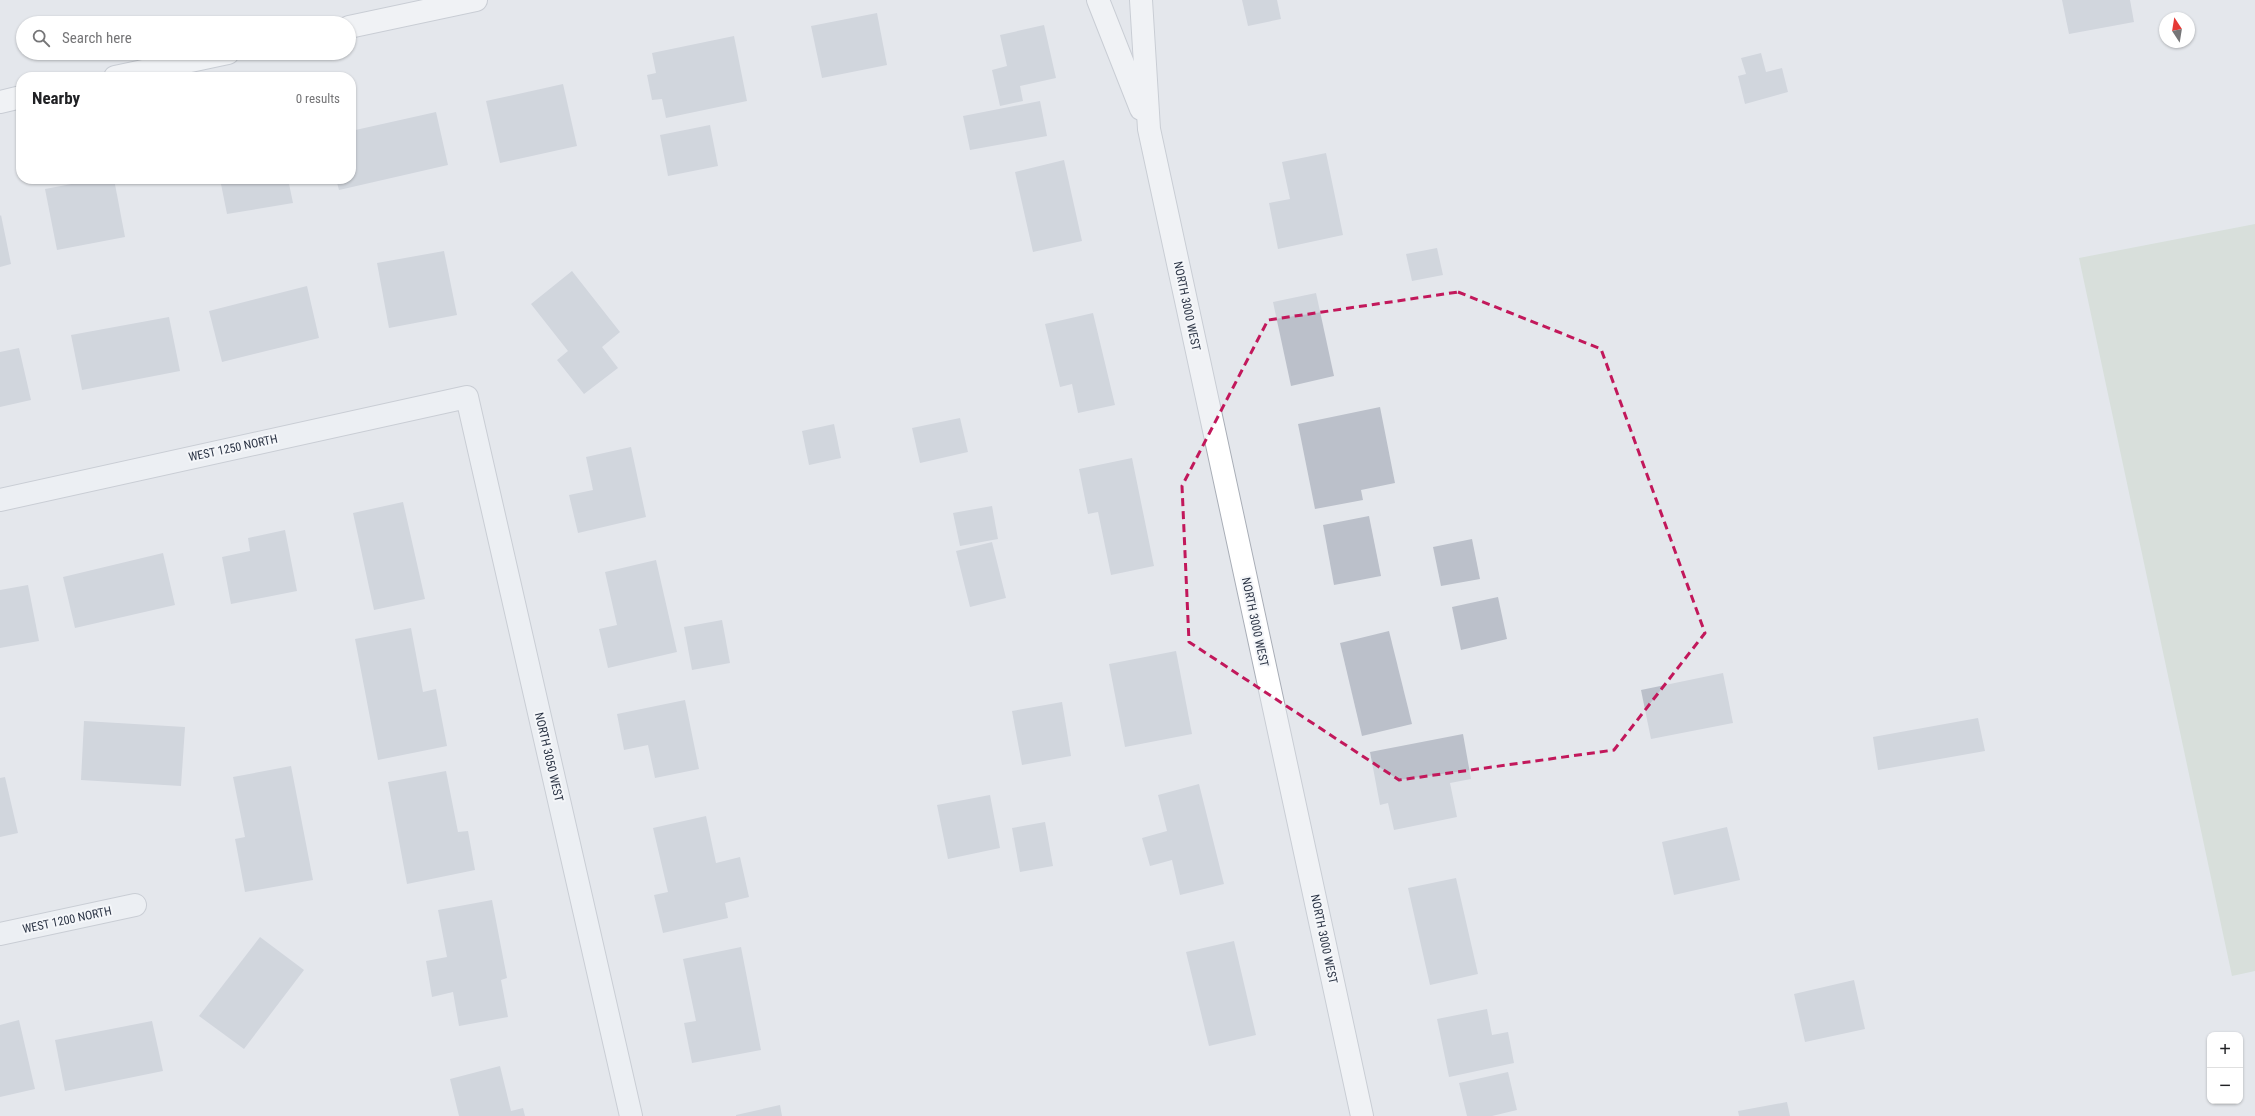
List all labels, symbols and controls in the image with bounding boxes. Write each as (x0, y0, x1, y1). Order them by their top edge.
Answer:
north arrow (2159, 12, 2195, 48)
search box (16, 16, 356, 60)
icon: search (30, 27, 52, 49)
text: Search here (62, 29, 132, 47)
text: Nearby (32, 88, 80, 108)
text: 0 results (296, 91, 340, 106)
street label: NORTH 3000 WEST (1171, 260, 1203, 352)
street label: WEST 1250 NORTH (187, 432, 279, 464)
street label: NORTH 3000 WEST (1239, 576, 1271, 668)
street label: NORTH 3050 WEST (532, 711, 566, 803)
street label: NORTH 3000 WEST (1308, 893, 1340, 985)
street label: WEST 1200 NORTH (21, 904, 113, 936)
map controls (2207, 1032, 2243, 1104)
button: + (2207, 1032, 2243, 1068)
button: − (2207, 1068, 2243, 1104)

